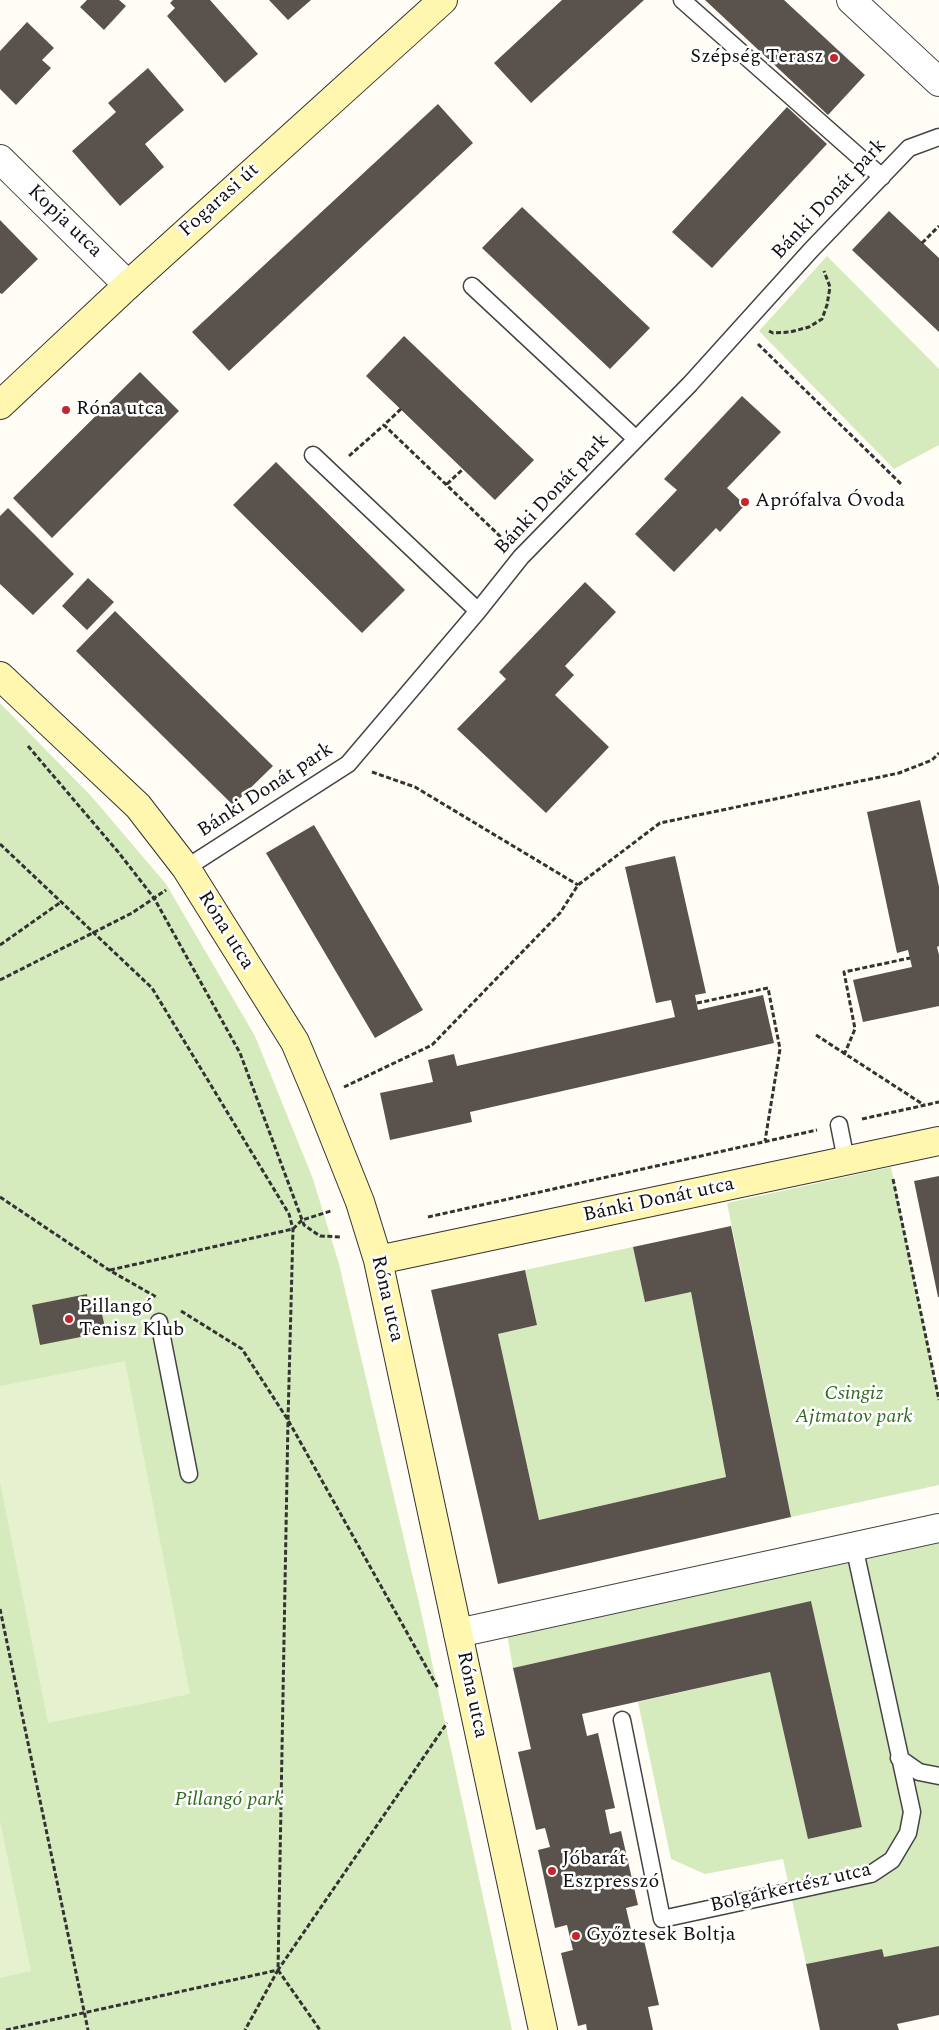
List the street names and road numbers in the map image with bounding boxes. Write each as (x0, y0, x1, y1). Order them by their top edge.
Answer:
street label: Bánki Donát park (768, 135, 892, 265)
street label: Fogarasi út (175, 159, 265, 243)
street label: Kopja utca (22, 180, 106, 264)
street label: Bánki Donát park (491, 430, 615, 560)
street label: Bánki Donát park (194, 738, 338, 844)
street label: Róna utca (192, 887, 258, 975)
street label: Bánki Donát utca (581, 1173, 737, 1229)
street label: Róna utca (364, 1253, 408, 1345)
street label: Róna utca (450, 1649, 492, 1741)
street label: Bolgárkertész utca (708, 1859, 874, 1919)

